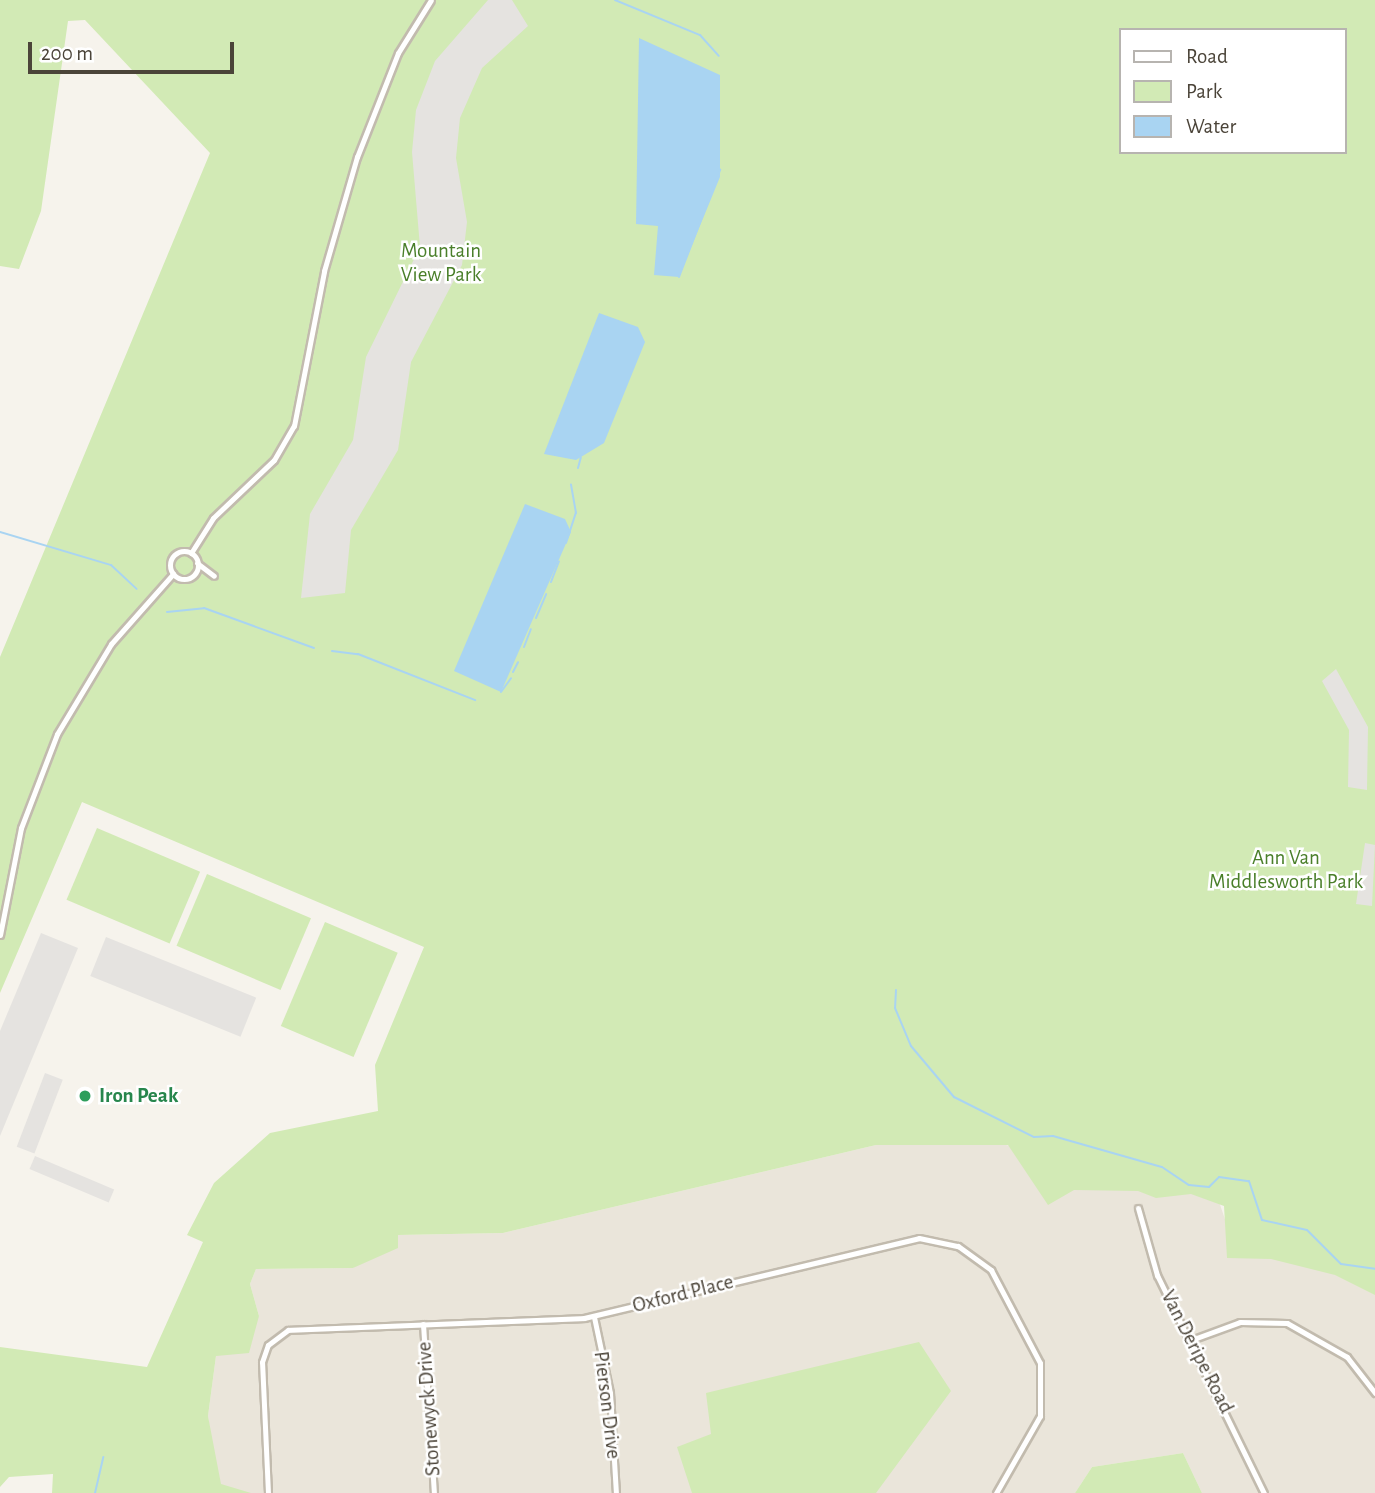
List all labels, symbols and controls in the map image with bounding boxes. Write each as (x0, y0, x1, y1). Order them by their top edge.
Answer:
scale bar (32, 28, 238, 72)
legend (1120, 28, 1347, 154)
text: 200 m (41, 43, 93, 64)
text: Road (1186, 46, 1228, 67)
text: Park (1186, 81, 1222, 102)
text: Water (1186, 116, 1236, 137)
park label: Mountain View Park (401, 238, 481, 288)
park label: Ann Van Middlesworth Park (1209, 845, 1363, 895)
place label: Iron Peak (99, 1083, 178, 1109)
marker: Iron Peak (77, 1088, 93, 1104)
street label: Oxford Place (630, 1269, 736, 1319)
street label: Van Deripe Road (1155, 1286, 1239, 1418)
street label: Stonewyck Drive (412, 1341, 446, 1477)
street label: Pierson Drive (588, 1350, 626, 1460)

